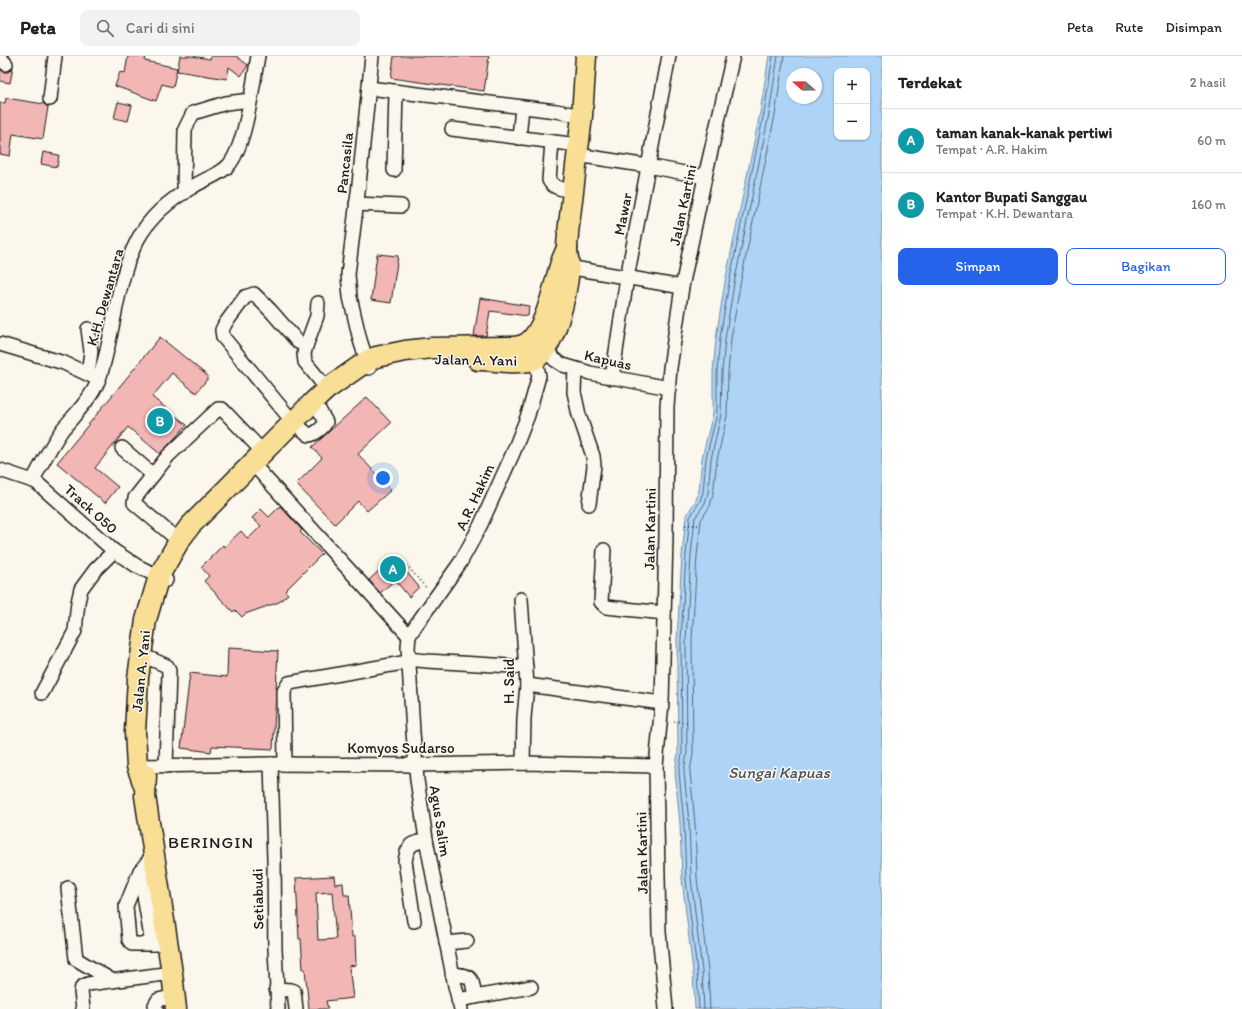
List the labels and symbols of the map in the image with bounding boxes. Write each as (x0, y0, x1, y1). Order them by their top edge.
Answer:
north arrow (786, 68, 822, 104)
street label: Pancasila (333, 131, 357, 194)
street label: Jalan Kartini (666, 163, 700, 247)
street label: Mawar (610, 191, 636, 237)
street label: K.H. Dewantara (82, 246, 128, 348)
street label: Kapuas (583, 346, 634, 374)
street label: Jalan A. Yani (435, 350, 517, 370)
pin: B (147, 406, 173, 436)
street label: A.R. Hakim (452, 461, 498, 533)
your location (373, 468, 393, 488)
street label: Track 050 (61, 480, 121, 538)
street label: Jalan Kartini (640, 488, 660, 570)
pin: A (380, 554, 406, 584)
street label: Jalan A. Yani (128, 629, 154, 713)
street label: H. Said (500, 657, 518, 704)
street label: Komyos Sudarso (347, 739, 455, 757)
water label: Sungai Kapuas (728, 763, 831, 782)
street label: Agus Salim (425, 784, 455, 858)
street label: Jalan Kartini (632, 812, 652, 894)
district label: BERINGIN (168, 832, 254, 852)
street label: Setiabudi (248, 868, 268, 930)

